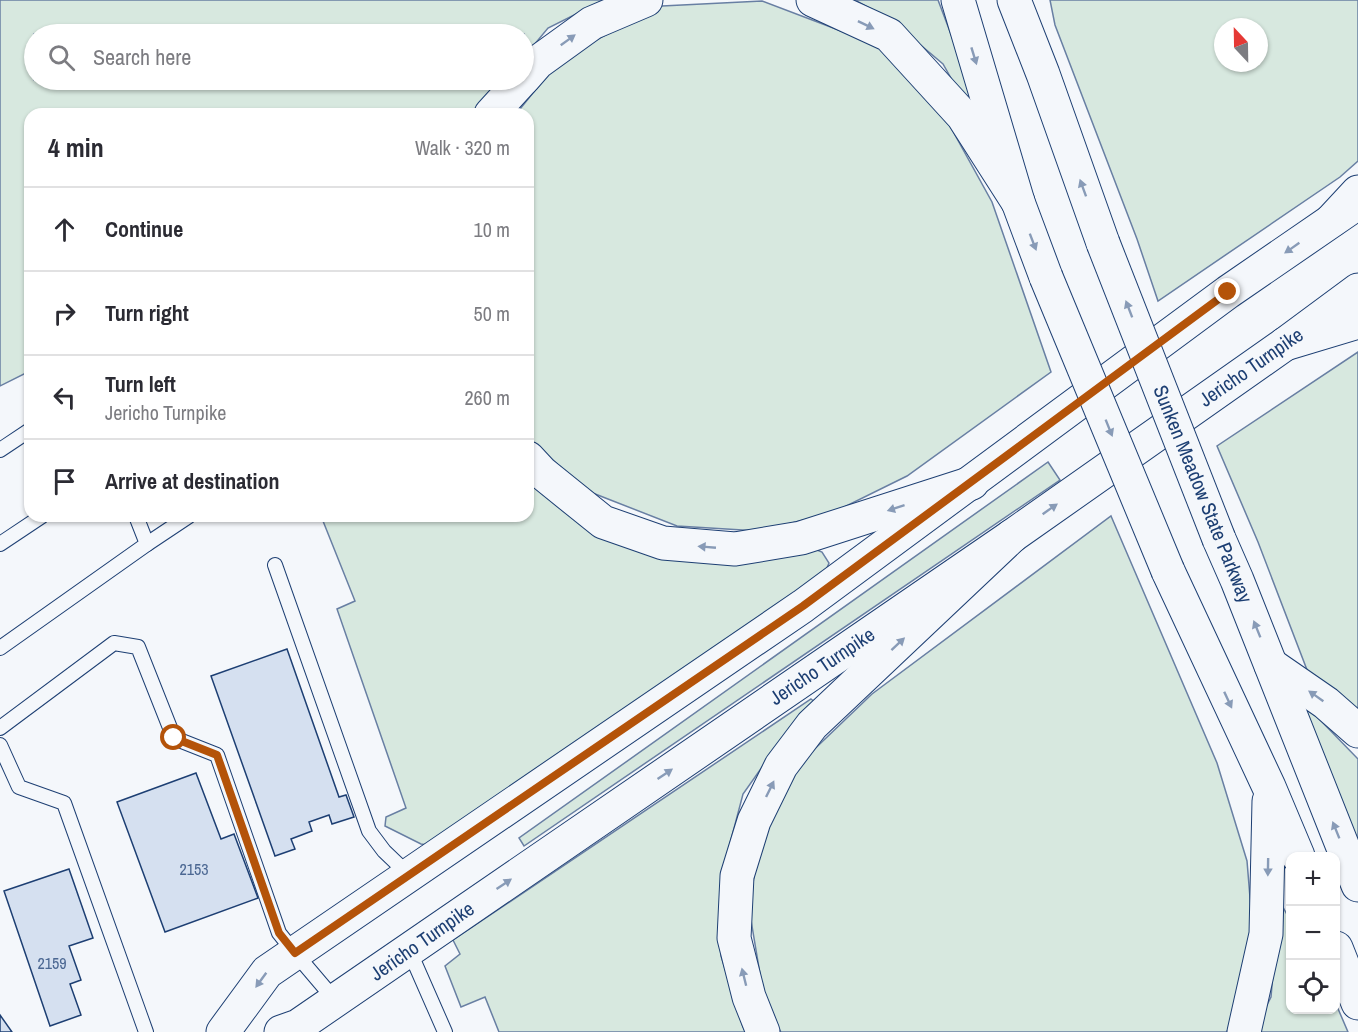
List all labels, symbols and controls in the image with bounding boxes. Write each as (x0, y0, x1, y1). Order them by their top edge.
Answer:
north arrow (1214, 18, 1268, 72)
one-way arrow (858, 20, 875, 29)
search box (24, 24, 534, 90)
one-way arrow (559, 34, 575, 46)
icon: search (45, 41, 78, 74)
text: Search here (93, 42, 191, 72)
one-way arrow (970, 47, 979, 65)
text: 4 min (48, 130, 104, 165)
text: Walk · 320 m (415, 134, 510, 161)
one-way arrow (1078, 179, 1088, 197)
icon: ahead (48, 213, 81, 246)
text: Continue (105, 214, 183, 244)
text: 10 m (474, 216, 510, 243)
one-way arrow (1029, 233, 1038, 251)
one-way arrow (1285, 242, 1301, 254)
route end (1214, 278, 1240, 304)
icon: right (48, 297, 81, 330)
text: Turn right (105, 298, 189, 328)
text: 50 m (474, 300, 510, 327)
one-way arrow (1124, 300, 1133, 318)
street label: Jericho Turnpike (1193, 321, 1308, 412)
text: Turn left (105, 369, 176, 399)
icon: left (48, 381, 81, 414)
street label: Sunken Meadow State Parkway (1147, 381, 1260, 607)
text: 260 m (464, 384, 510, 411)
text: Jericho Turnpike (105, 399, 226, 426)
one-way arrow (1105, 419, 1114, 437)
icon: arrive (48, 465, 81, 498)
text: Arrive at destination (105, 466, 279, 496)
one-way arrow (1042, 503, 1058, 515)
one-way arrow (887, 504, 905, 514)
one-way arrow (697, 542, 716, 552)
street label: Jericho Turnpike (764, 620, 880, 711)
one-way arrow (1252, 620, 1262, 638)
one-way arrow (890, 637, 905, 651)
one-way arrow (1308, 690, 1324, 702)
one-way arrow (1224, 691, 1233, 708)
route start (160, 724, 186, 750)
one-way arrow (657, 769, 673, 780)
one-way arrow (765, 781, 774, 798)
one-way arrow (1331, 821, 1341, 839)
map controls (1286, 852, 1340, 1014)
button: + (1286, 852, 1340, 906)
one-way arrow (1263, 857, 1272, 876)
house number: 2153 (179, 858, 209, 880)
one-way arrow (496, 879, 512, 890)
street label: Jericho Turnpike (364, 895, 479, 986)
button: − (1286, 906, 1340, 960)
house number: 2159 (37, 952, 67, 974)
button: locate (1286, 960, 1340, 1014)
one-way arrow (738, 968, 748, 986)
one-way arrow (255, 972, 267, 988)

